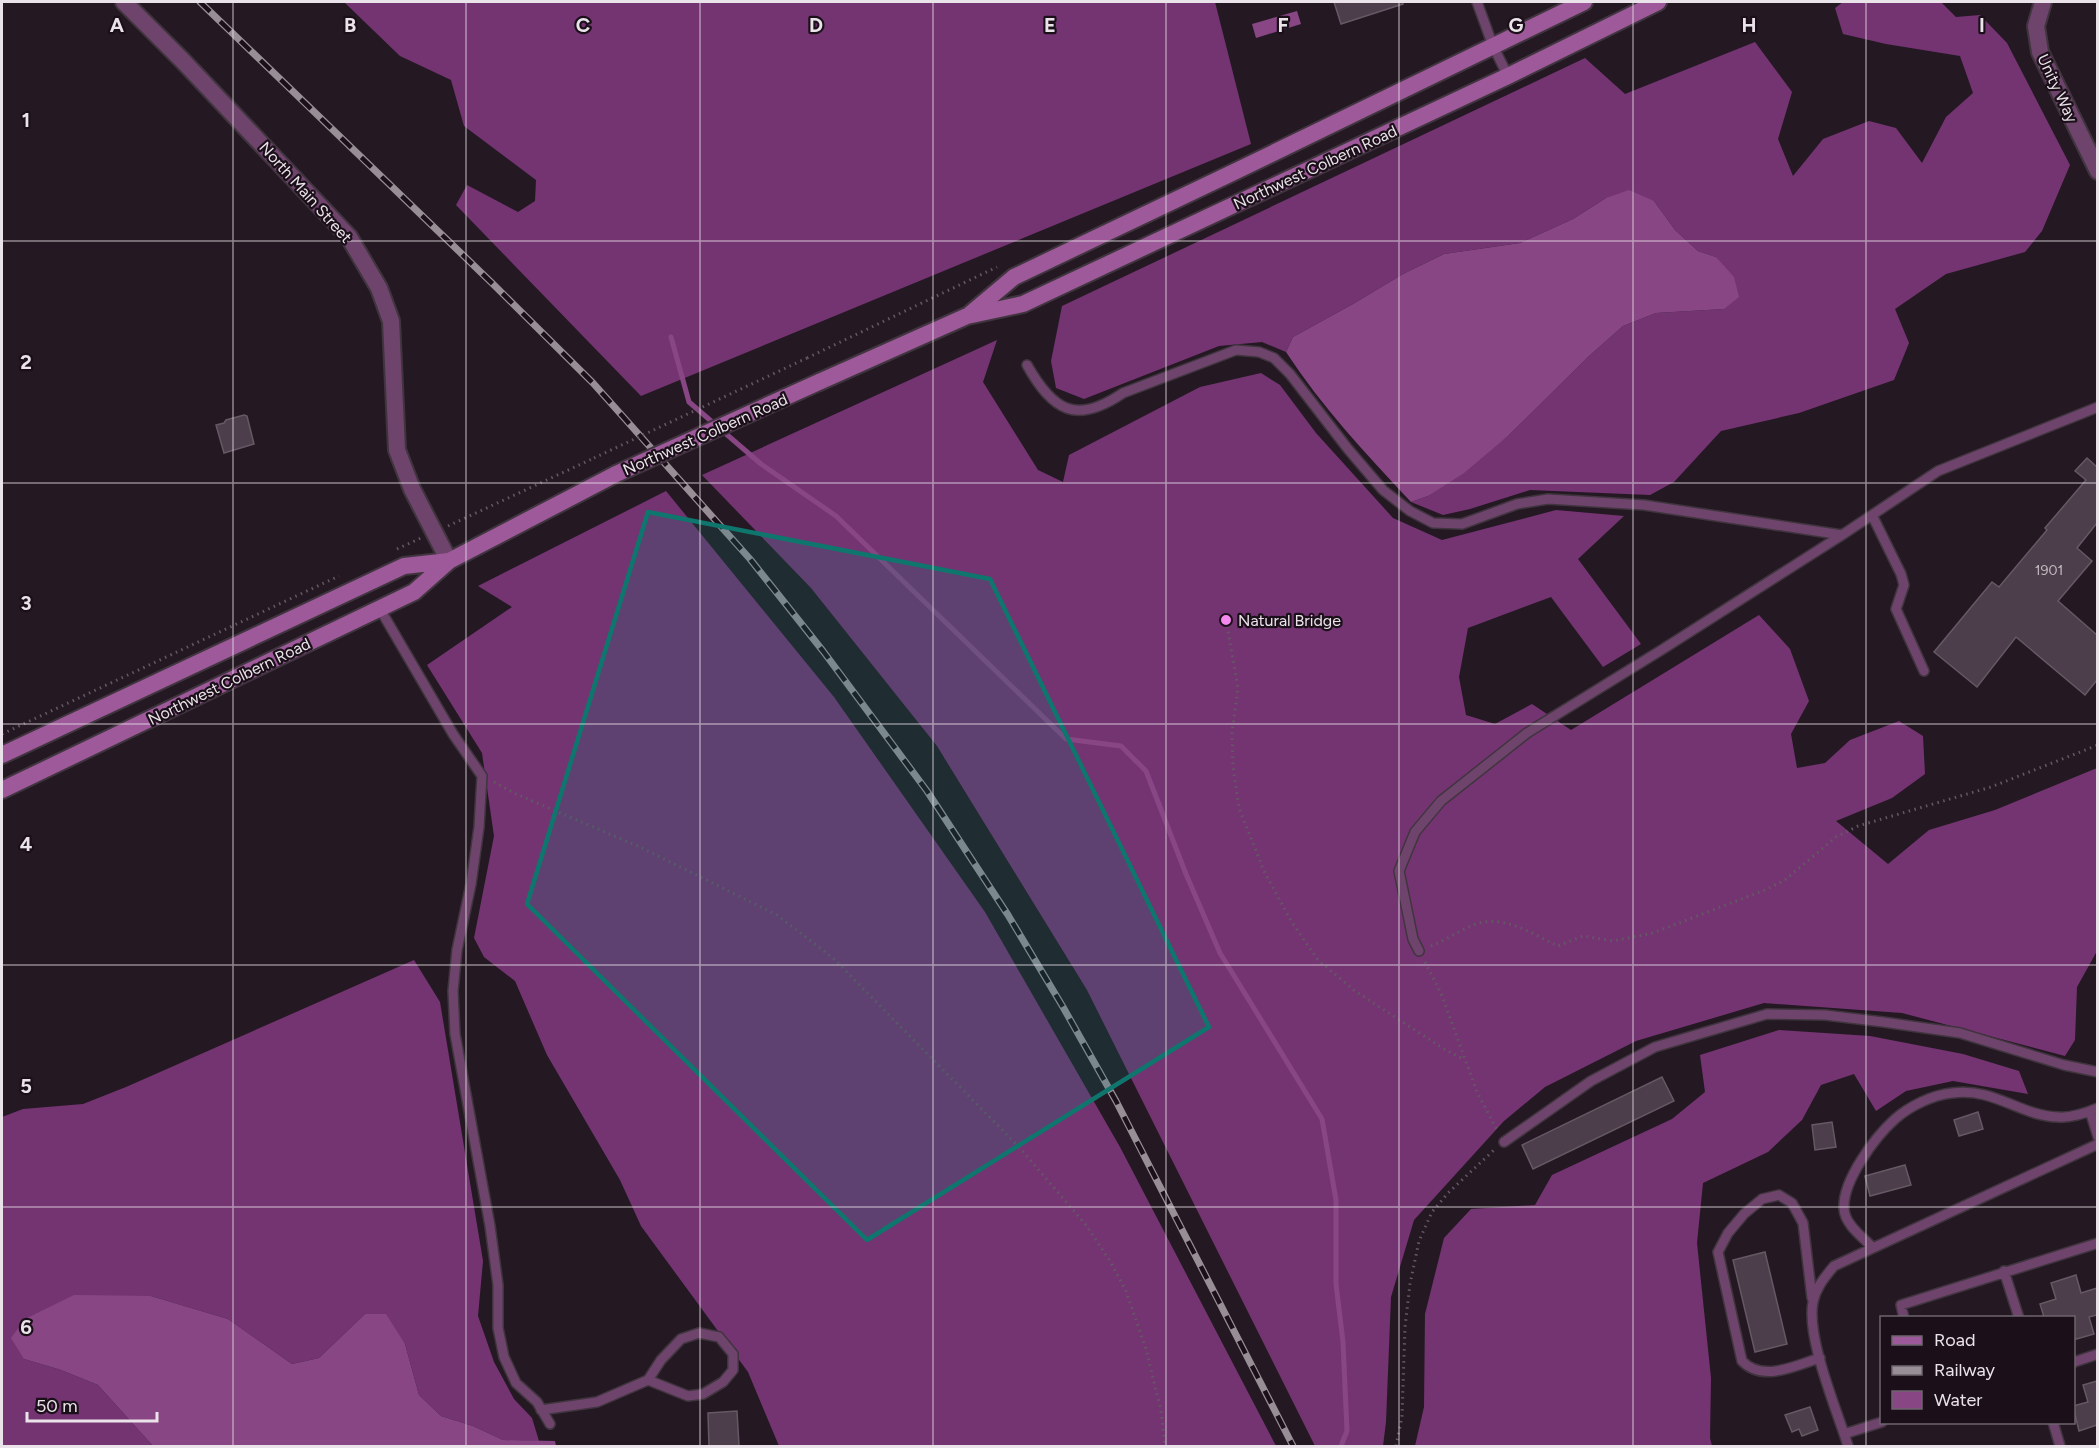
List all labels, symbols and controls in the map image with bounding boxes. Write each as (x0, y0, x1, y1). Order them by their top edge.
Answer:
text: A (110, 13, 125, 37)
text: B (344, 13, 356, 37)
text: C (576, 13, 590, 37)
text: D (809, 13, 823, 37)
text: E (1044, 13, 1056, 37)
text: F (1277, 13, 1289, 37)
text: G (1509, 13, 1524, 37)
text: H (1742, 13, 1757, 37)
text: I (1979, 13, 1985, 37)
street label: Unity Way (2033, 51, 2082, 126)
text: 1 (22, 108, 30, 132)
street label: Northwest Colbern Road (1231, 121, 1400, 214)
street label: North Main Street (255, 138, 356, 247)
text: 2 (20, 350, 32, 374)
street label: Northwest Colbern Road (620, 390, 790, 479)
house number: 1901 (2035, 562, 2063, 579)
text: 3 (20, 591, 32, 615)
place label: Natural Bridge (1238, 611, 1341, 630)
marker: Natural Bridge (1219, 613, 1233, 627)
street label: Northwest Colbern Road (145, 634, 313, 729)
text: 4 (20, 832, 33, 856)
text: 5 (20, 1074, 32, 1098)
text: 6 (20, 1315, 32, 1339)
legend (1880, 1316, 2075, 1424)
text: Road (1934, 1329, 1975, 1351)
text: Railway (1934, 1359, 1996, 1381)
scale bar (27, 1385, 158, 1423)
text: Water (1934, 1389, 1982, 1411)
text: 50 m (36, 1395, 78, 1417)

